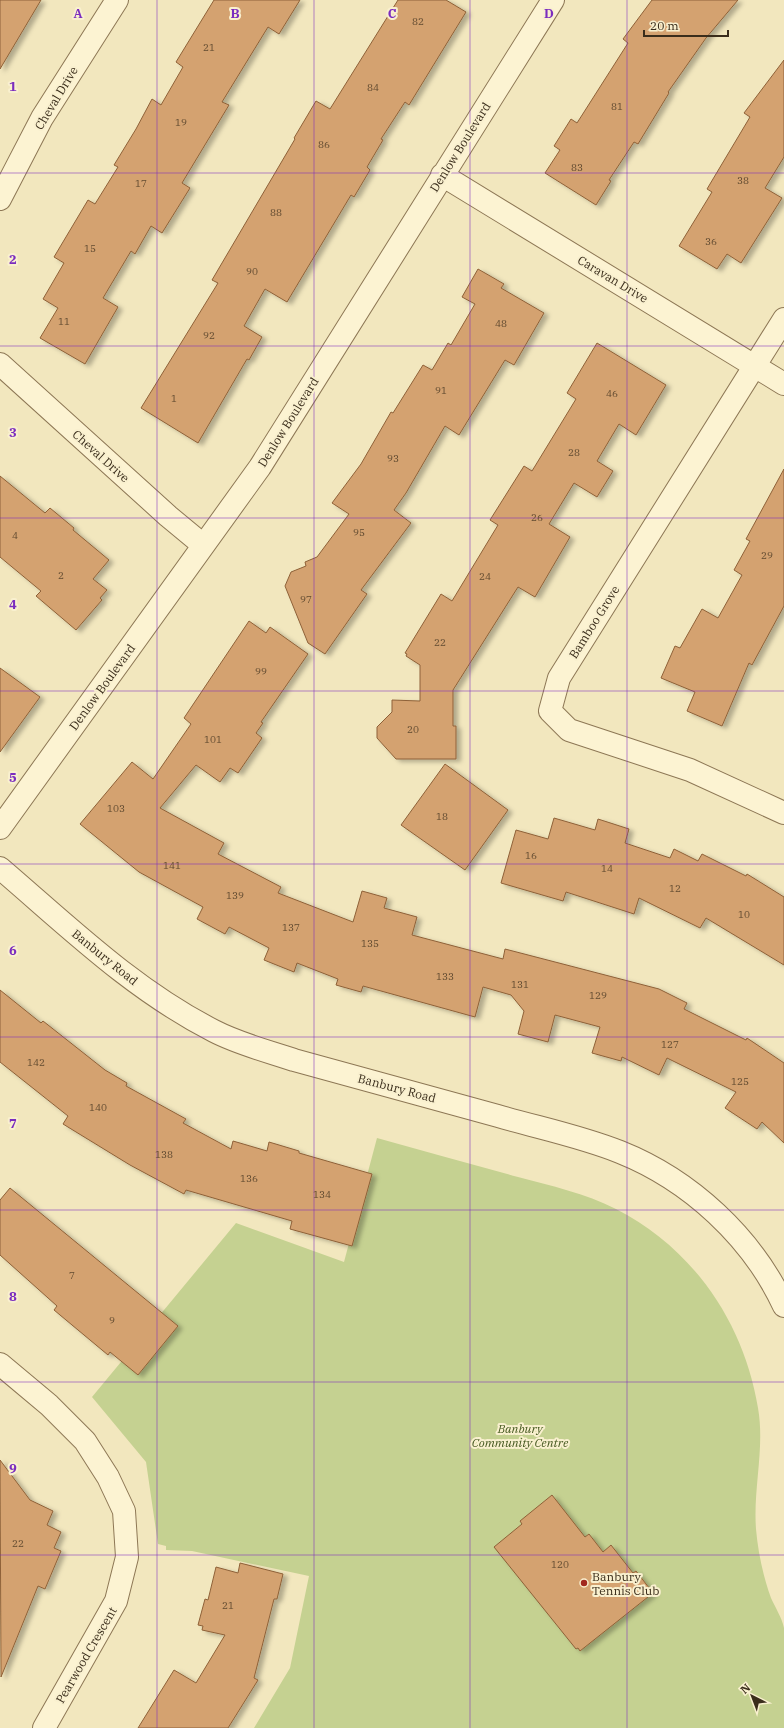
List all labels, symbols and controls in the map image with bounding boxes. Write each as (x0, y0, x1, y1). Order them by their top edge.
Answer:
text: A (73, 5, 83, 22)
text: B (230, 5, 240, 22)
text: C (388, 5, 397, 22)
text: D (544, 5, 554, 22)
scale bar (644, 12, 728, 38)
house number: 82 (412, 15, 424, 28)
text: 20 m (650, 18, 679, 33)
house number: 21 (203, 41, 215, 54)
street label: Cheval Drive (31, 64, 81, 132)
text: 1 (9, 78, 17, 95)
house number: 84 (367, 81, 379, 94)
street label: Denlow Boulevard (426, 99, 494, 195)
house number: 81 (611, 100, 623, 113)
house number: 19 (175, 116, 187, 129)
house number: 86 (318, 138, 330, 151)
house number: 83 (571, 161, 583, 174)
house number: 38 (737, 174, 749, 187)
house number: 17 (135, 177, 147, 190)
house number: 88 (270, 206, 282, 219)
house number: 36 (705, 235, 717, 248)
house number: 15 (84, 242, 96, 255)
text: 2 (9, 251, 17, 268)
street label: Caravan Drive (575, 252, 651, 306)
house number: 90 (246, 265, 258, 278)
house number: 11 (58, 315, 70, 328)
house number: 48 (495, 317, 507, 330)
house number: 92 (203, 329, 215, 342)
street label: Denlow Boulevard (254, 374, 322, 470)
house number: 91 (435, 384, 447, 397)
house number: 46 (606, 387, 618, 400)
house number: 1 (171, 392, 177, 405)
text: 3 (9, 424, 17, 441)
street label: Cheval Drive (70, 427, 132, 485)
house number: 28 (568, 446, 580, 459)
house number: 93 (387, 452, 399, 465)
house number: 26 (531, 511, 543, 524)
house number: 95 (353, 526, 365, 539)
house number: 4 (12, 529, 18, 542)
house number: 29 (761, 549, 773, 562)
house number: 2 (58, 569, 64, 582)
house number: 24 (479, 570, 491, 583)
street label: Bamboo Grove (566, 583, 622, 661)
house number: 97 (300, 593, 312, 606)
text: 4 (9, 596, 17, 613)
house number: 22 (434, 636, 446, 649)
street label: Denlow Boulevard (66, 641, 138, 733)
house number: 99 (255, 665, 267, 678)
house number: 20 (407, 723, 419, 736)
house number: 101 (204, 733, 222, 746)
text: 5 (9, 769, 17, 786)
house number: 103 (107, 802, 125, 815)
house number: 18 (436, 810, 448, 823)
house number: 16 (525, 849, 537, 862)
house number: 141 (163, 859, 181, 872)
house number: 14 (601, 862, 613, 875)
house number: 12 (669, 882, 681, 895)
house number: 139 (226, 889, 244, 902)
house number: 10 (738, 908, 750, 921)
house number: 137 (282, 921, 300, 934)
street label: Banbury Road (69, 926, 141, 988)
house number: 135 (361, 937, 379, 950)
text: 6 (9, 942, 17, 959)
house number: 133 (436, 970, 454, 983)
house number: 131 (511, 978, 529, 991)
house number: 129 (589, 989, 607, 1002)
house number: 127 (661, 1038, 679, 1051)
house number: 142 (27, 1056, 45, 1069)
street label: Banbury Road (356, 1070, 438, 1106)
house number: 125 (731, 1075, 749, 1088)
house number: 140 (89, 1101, 107, 1114)
text: 7 (9, 1115, 17, 1132)
house number: 138 (155, 1148, 173, 1161)
house number: 136 (240, 1172, 258, 1185)
house number: 134 (313, 1188, 331, 1201)
house number: 7 (69, 1269, 75, 1282)
text: 8 (9, 1288, 17, 1305)
house number: 9 (109, 1314, 115, 1327)
park label: Banbury Community Centre (472, 1421, 569, 1450)
text: 9 (9, 1460, 17, 1477)
house number: 22 (12, 1537, 24, 1550)
house number: 120 (551, 1558, 569, 1571)
place label: Banbury Tennis Club (592, 1569, 659, 1598)
marker: Banbury Tennis Club (579, 1578, 589, 1588)
house number: 21 (222, 1599, 234, 1612)
street label: Pearwood Crescent (52, 1604, 120, 1706)
north arrow (732, 1676, 772, 1716)
text: N (737, 1680, 753, 1697)

